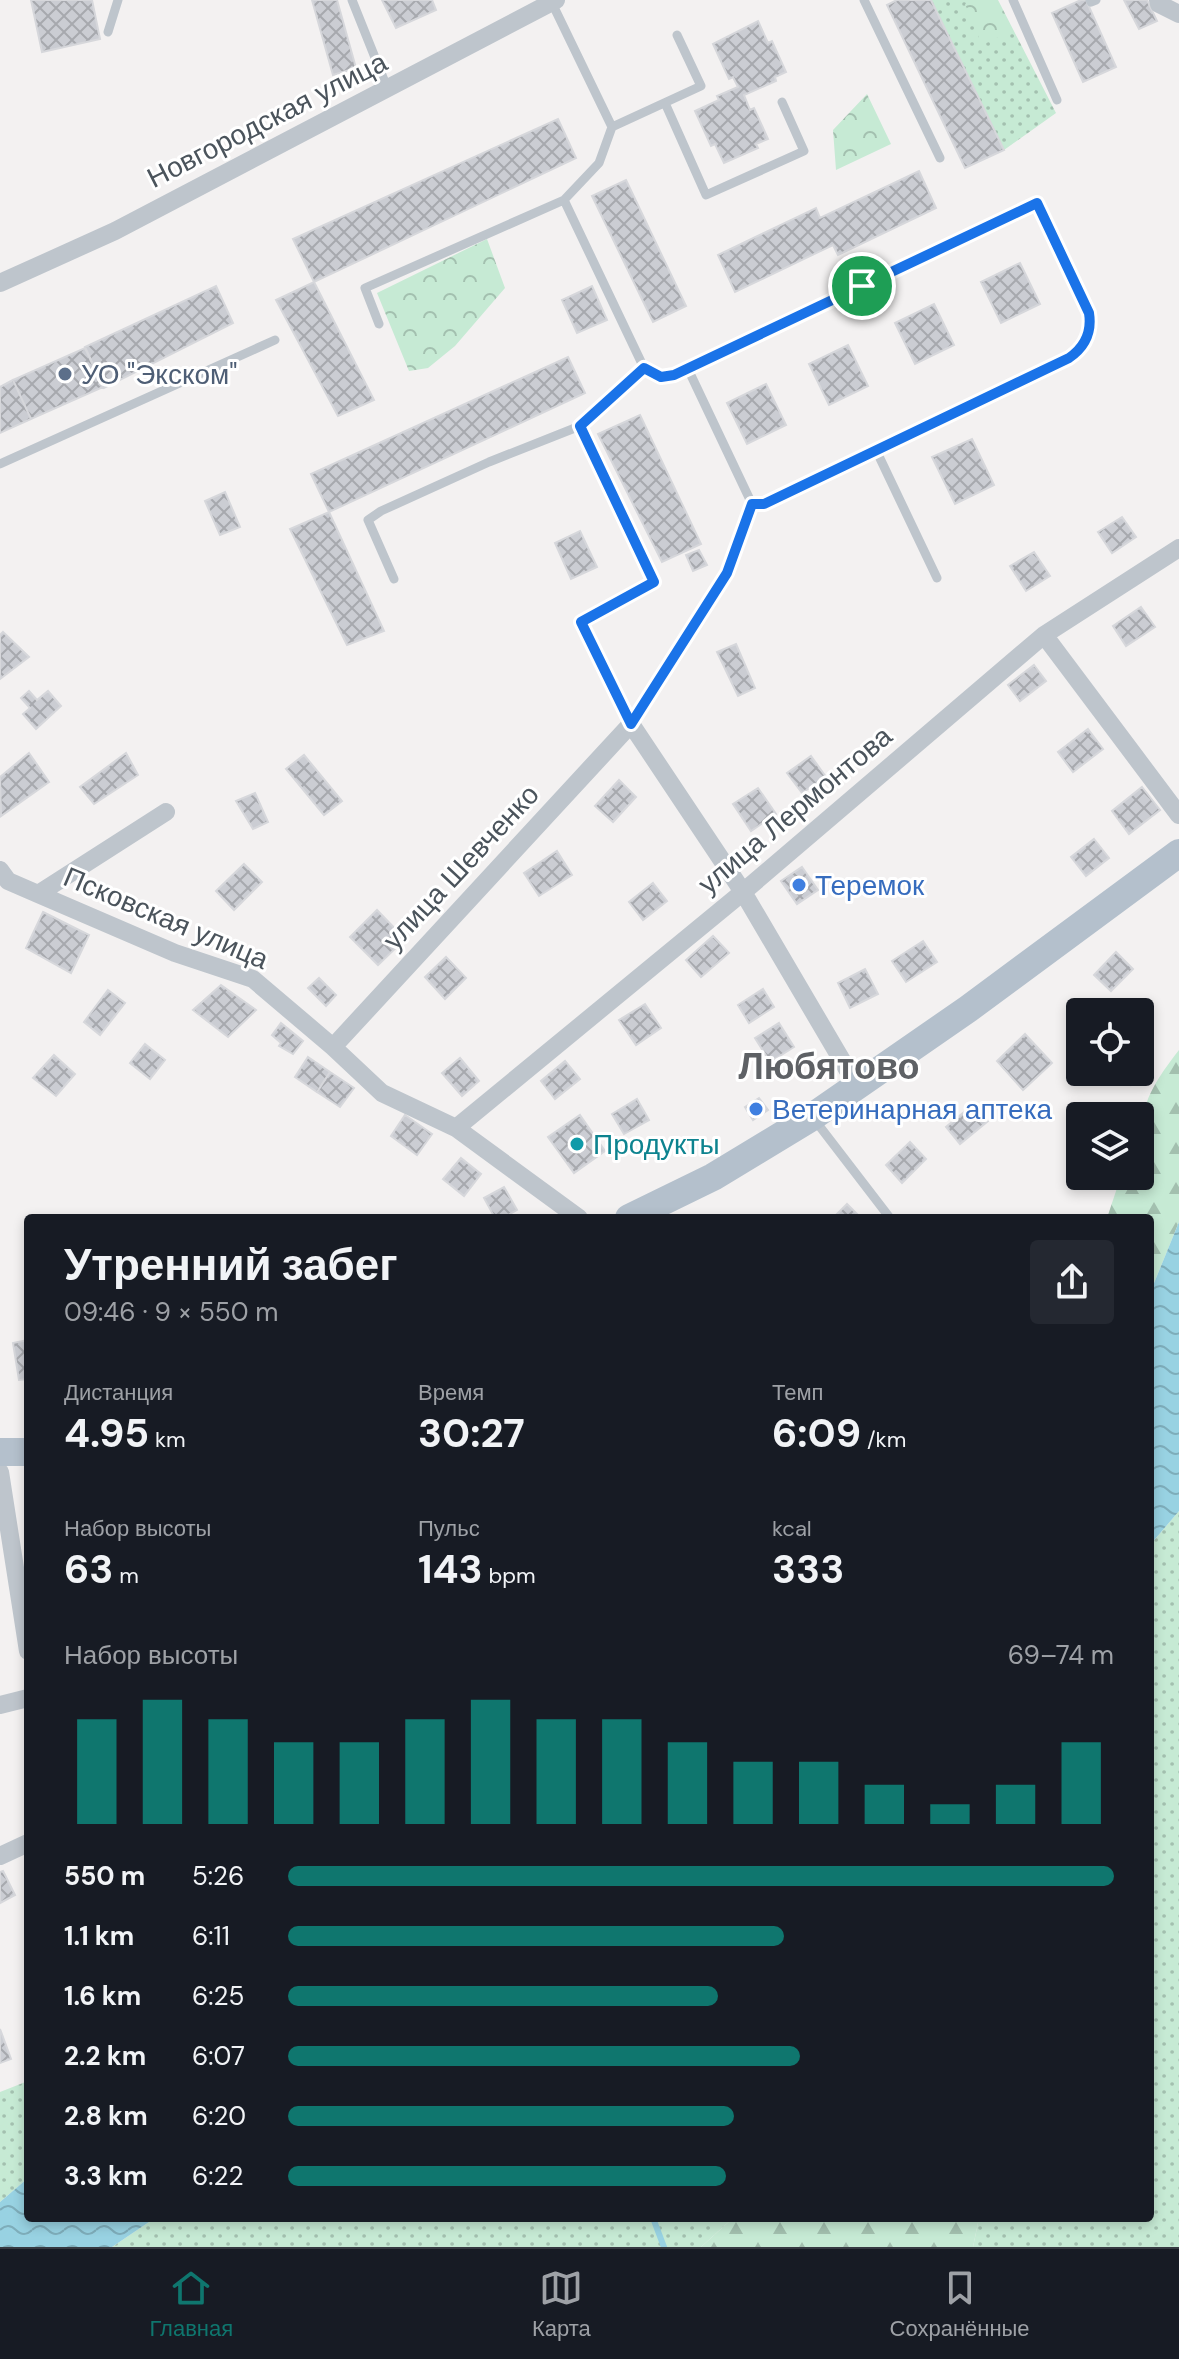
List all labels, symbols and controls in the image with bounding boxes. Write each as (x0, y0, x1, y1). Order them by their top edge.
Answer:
street label: Новгородская улица (141, 43, 394, 197)
pin (828, 252, 896, 320)
icon: arrive (840, 264, 884, 308)
place label: УО "Экском" (81, 356, 237, 393)
marker: УО "Экском" (56, 365, 74, 383)
street label: улица Лермонтова (690, 718, 900, 902)
street label: улица Шевченко (375, 776, 547, 958)
street label: Псковская улица (58, 858, 274, 978)
place label: Теремок (815, 867, 925, 904)
marker: Теремок (790, 876, 808, 894)
map controls (1066, 998, 1154, 1190)
button: locate (1066, 998, 1154, 1086)
district label: Любятово (738, 1043, 920, 1090)
place label: Ветеринарная аптека (772, 1091, 1053, 1128)
marker: Ветеринарная аптека (747, 1100, 765, 1118)
button: layers (1066, 1102, 1154, 1190)
place label: Продукты (593, 1126, 720, 1163)
marker: Продукты (568, 1135, 586, 1153)
text: Утренний забег (64, 1236, 398, 1294)
button: share (1030, 1240, 1114, 1324)
text: 09:46 · 9 × 550 m (64, 1295, 279, 1329)
text: Дистанция (64, 1378, 173, 1407)
text: Время (418, 1378, 484, 1407)
text: Темп (772, 1378, 823, 1407)
text: 4.95 (64, 1407, 149, 1459)
text: 30:27 (418, 1407, 525, 1459)
text: 6:09 (772, 1407, 861, 1459)
text: km (149, 1425, 186, 1454)
text: /km (861, 1425, 906, 1454)
text: Набор высоты (64, 1514, 211, 1543)
text: Пульс (418, 1514, 480, 1543)
text: kcal (772, 1514, 812, 1543)
text: 63 (64, 1543, 113, 1595)
text: 143 (418, 1543, 483, 1595)
text: 333 (772, 1543, 844, 1595)
text: m (113, 1561, 139, 1590)
text: bpm (483, 1561, 536, 1590)
text: Набор высоты (64, 1638, 238, 1672)
text: 69–74 m (1008, 1638, 1114, 1672)
text: 550 m (64, 1859, 145, 1893)
text: 5:26 (192, 1859, 244, 1893)
text: 1.1 km (64, 1919, 134, 1953)
text: 6:11 (192, 1919, 230, 1953)
text: 1.6 km (64, 1979, 141, 2013)
text: 6:25 (192, 1979, 244, 2013)
text: 2.2 km (64, 2039, 146, 2073)
text: 6:07 (192, 2039, 245, 2073)
text: 2.8 km (64, 2099, 148, 2133)
text: 6:20 (192, 2099, 246, 2133)
text: 3.3 km (64, 2159, 148, 2193)
text: 6:22 (192, 2159, 244, 2193)
tab: Главная (149, 2266, 233, 2343)
tab: Карта (532, 2266, 591, 2343)
tab: Сохранённые (890, 2266, 1030, 2343)

